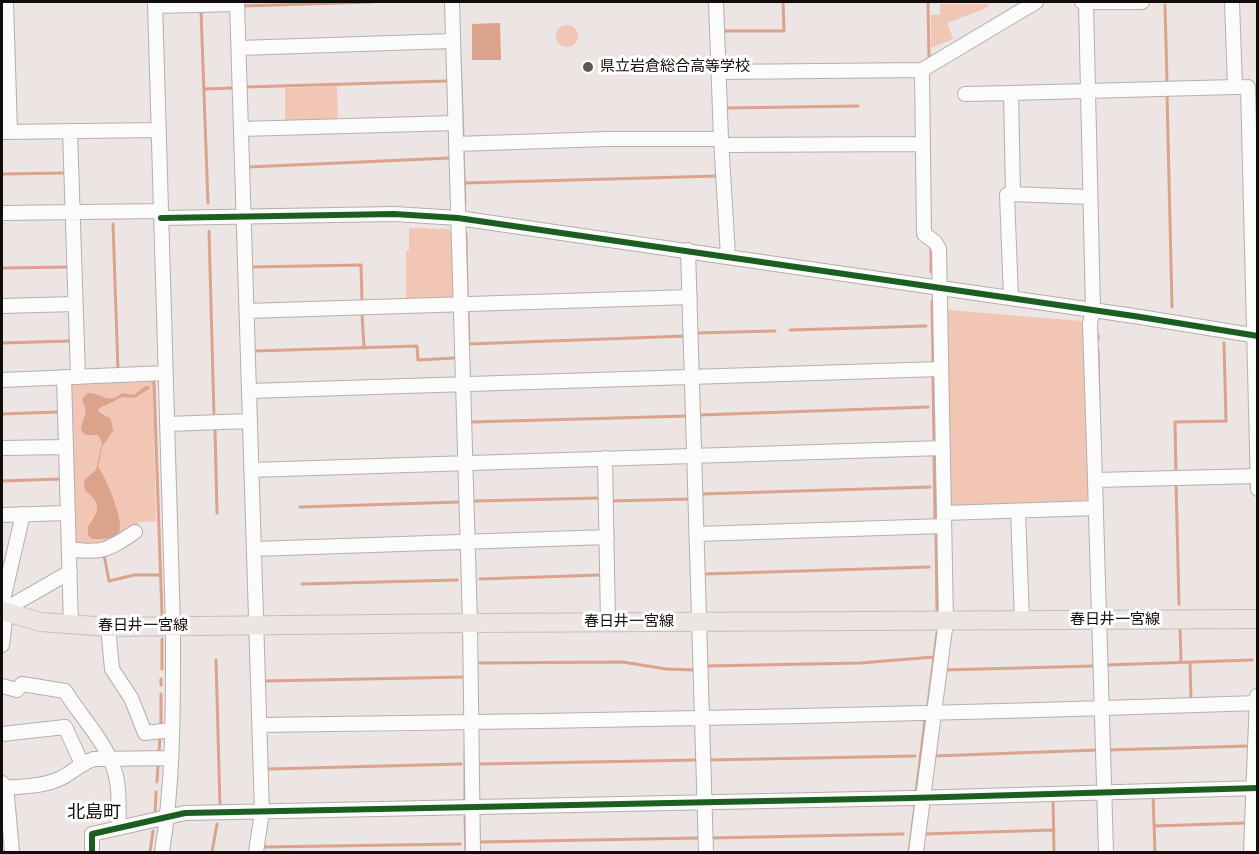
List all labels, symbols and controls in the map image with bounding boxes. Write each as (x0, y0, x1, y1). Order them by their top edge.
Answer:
place label: 県立岩倉総合高等学校 (600, 58, 750, 76)
marker: 県立岩倉総合高等学校 (581, 60, 595, 74)
street label: 春日井一宮線 (1070, 611, 1160, 629)
street label: 春日井一宮線 (584, 613, 674, 631)
street label: 春日井一宮線 (98, 617, 188, 635)
district label: 北島町 (67, 802, 121, 824)

